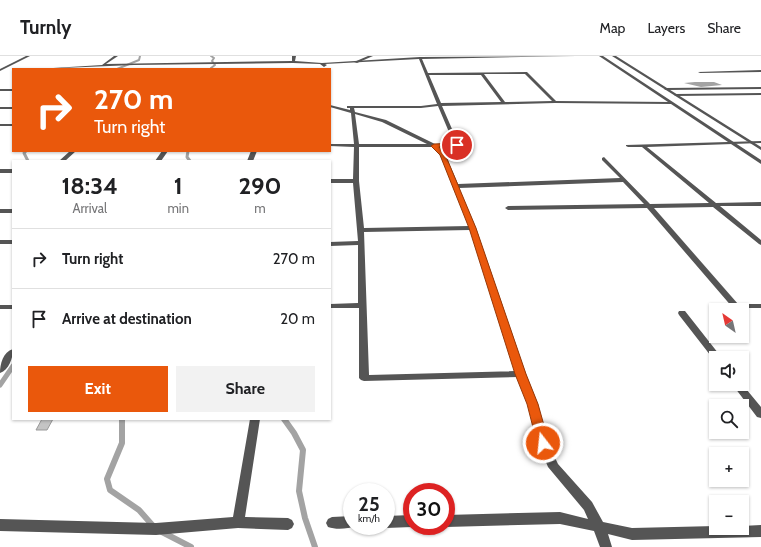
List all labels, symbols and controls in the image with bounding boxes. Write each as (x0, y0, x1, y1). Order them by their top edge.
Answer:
text: Turnly (20, 16, 71, 39)
text: Map (600, 19, 625, 37)
text: Layers (647, 19, 685, 37)
text: Share (707, 19, 741, 37)
text: 270 m (94, 82, 173, 116)
icon: right (28, 84, 80, 136)
text: Turn right (94, 116, 165, 138)
pin (440, 128, 474, 162)
icon: arrive (446, 134, 468, 156)
text: 18:34 (61, 171, 118, 200)
text: 1 (174, 171, 183, 200)
text: 290 (238, 171, 282, 200)
text: Arrival (72, 200, 107, 216)
text: min (167, 200, 189, 216)
text: m (254, 200, 266, 216)
icon: right (28, 248, 50, 270)
text: Turn right (62, 250, 123, 268)
text: 270 m (273, 250, 315, 268)
north arrow (709, 303, 749, 343)
map controls (709, 303, 749, 535)
icon: arrive (28, 308, 50, 330)
text: Arrive at destination (62, 310, 192, 328)
text: 20 m (280, 310, 315, 328)
button: sound (709, 351, 749, 391)
button: Exit (28, 366, 168, 412)
button: Share (176, 366, 315, 412)
button: search (709, 399, 749, 439)
position arrow (522, 422, 564, 464)
button: + (709, 447, 749, 487)
speed limit sign: 30 (403, 483, 455, 535)
text: 25 (358, 492, 380, 516)
button: − (709, 495, 749, 535)
text: km/h (358, 512, 380, 525)

